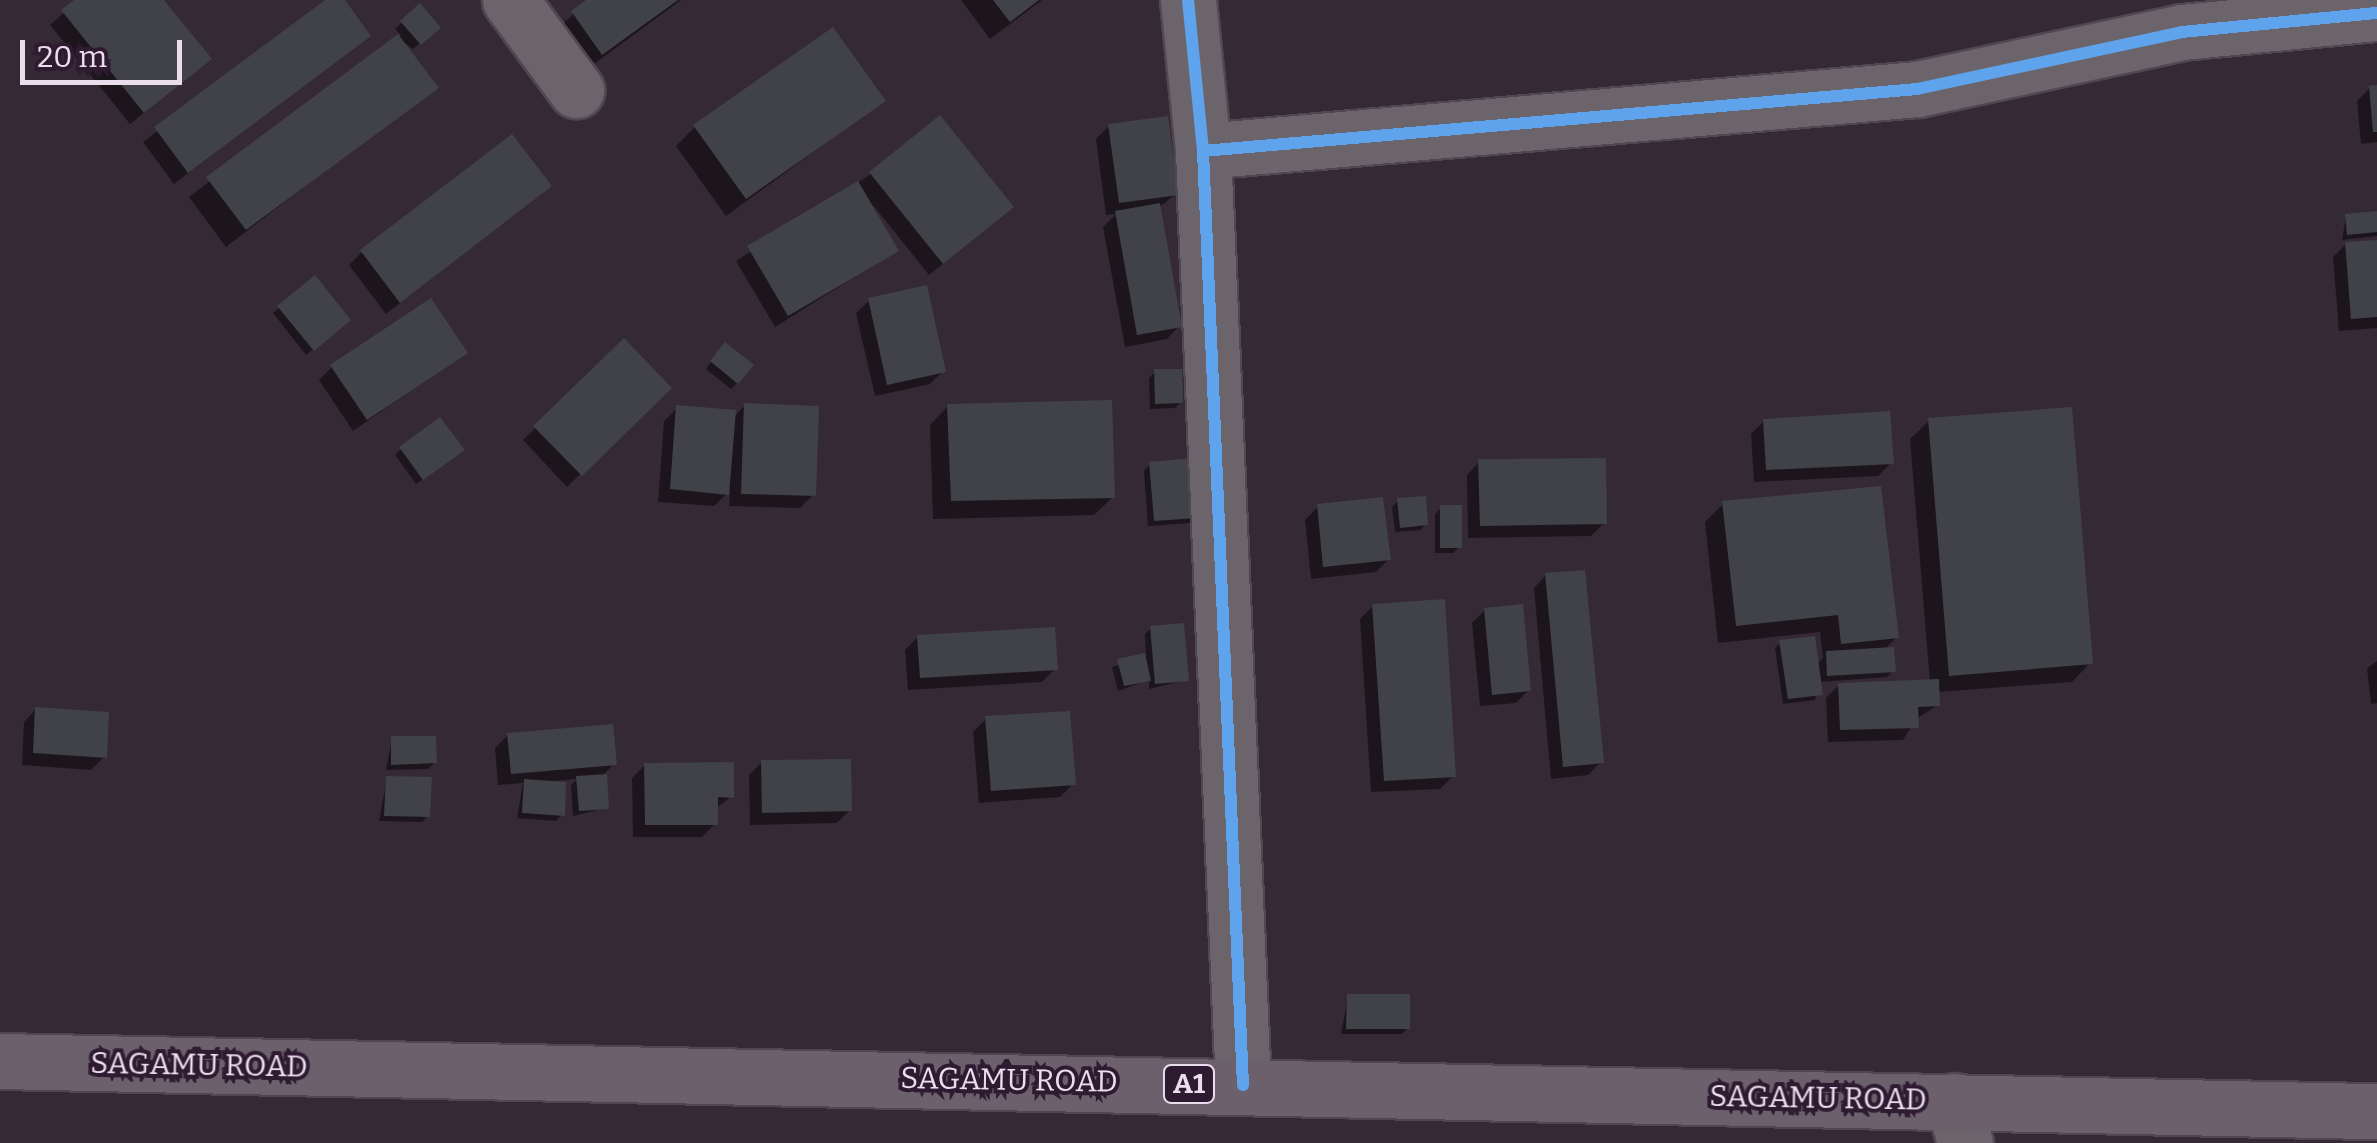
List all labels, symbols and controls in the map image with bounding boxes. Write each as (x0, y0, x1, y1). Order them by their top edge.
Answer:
scale bar (25, 20, 188, 82)
text: 20 m (37, 39, 107, 75)
street label: SAGAMU ROAD (90, 1045, 308, 1085)
street label: SAGAMU ROAD (900, 1060, 1118, 1100)
road number: A1 (1162, 1061, 1216, 1107)
street label: SAGAMU ROAD (1709, 1078, 1927, 1118)

